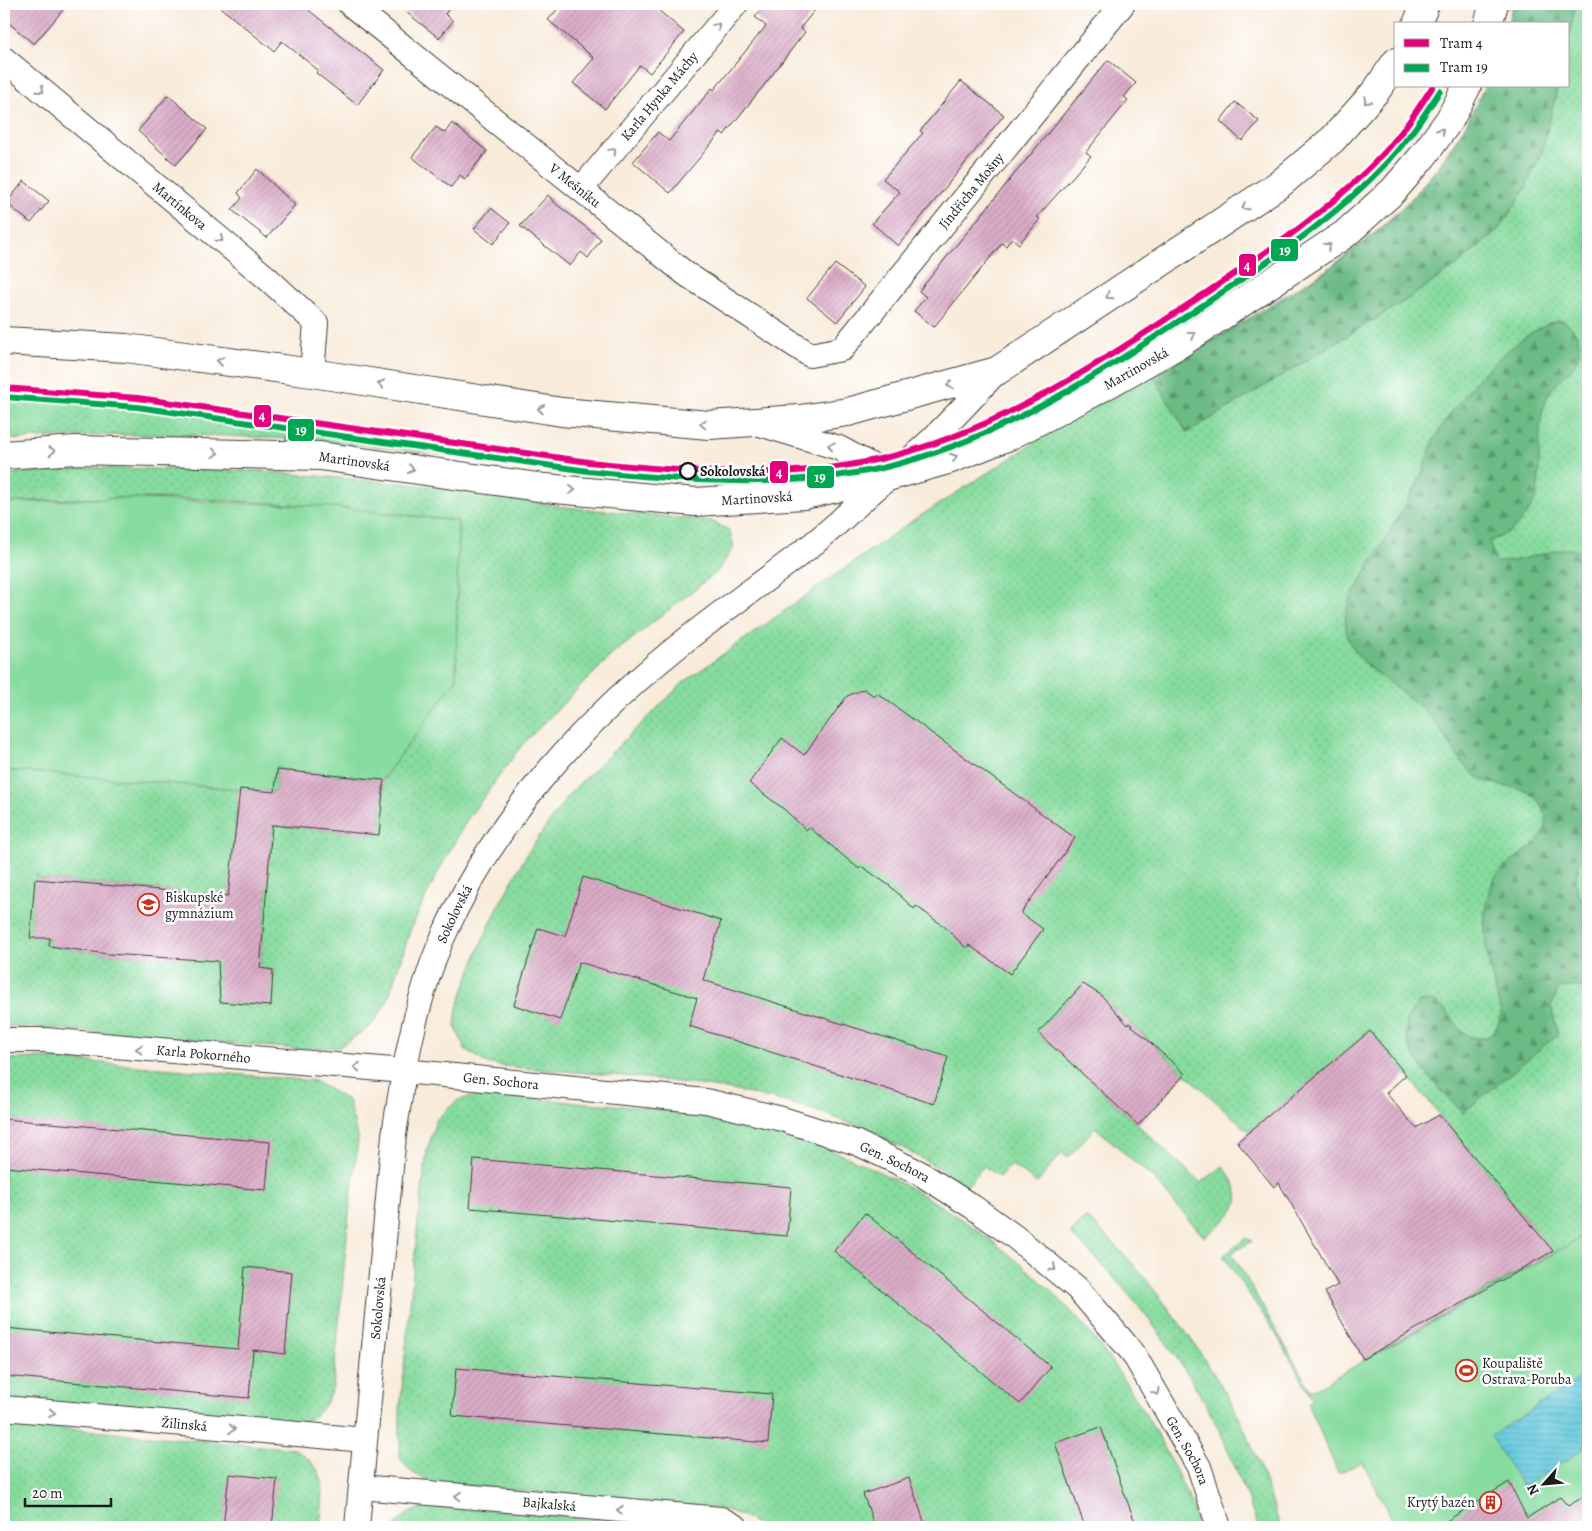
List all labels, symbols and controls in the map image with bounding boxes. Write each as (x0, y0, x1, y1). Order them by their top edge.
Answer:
legend (1394, 22, 1570, 88)
one-way arrow (712, 23, 720, 32)
text: Tram 4 (1440, 33, 1483, 53)
street label: Karla Hynka Máchy (616, 47, 703, 145)
text: Tram 19 (1440, 57, 1488, 77)
one-way arrow (36, 84, 45, 93)
one-way arrow (1364, 96, 1373, 105)
one-way arrow (1435, 127, 1444, 137)
one-way arrow (607, 147, 616, 156)
street label: Jindřicha Mošny (935, 148, 1009, 233)
street label: V Mešníku (544, 158, 605, 212)
street label: Martínkova (148, 178, 211, 235)
one-way arrow (1241, 201, 1251, 210)
one-way arrow (214, 233, 223, 242)
line badge: 19 (1270, 238, 1299, 262)
text: 19 (1279, 241, 1291, 260)
one-way arrow (1322, 243, 1331, 252)
line badge: 4 (1238, 253, 1257, 277)
text: 4 (1244, 256, 1251, 275)
one-way arrow (1105, 290, 1114, 300)
one-way arrow (1186, 332, 1195, 341)
street label: Martinovská (1100, 343, 1172, 395)
one-way arrow (216, 356, 224, 367)
one-way arrow (377, 379, 385, 390)
one-way arrow (946, 380, 954, 390)
line badge: 4 (253, 404, 272, 428)
one-way arrow (537, 404, 546, 414)
text: 4 (259, 406, 266, 425)
line badge: 19 (287, 418, 315, 442)
one-way arrow (699, 419, 707, 430)
text: 19 (295, 421, 307, 440)
one-way arrow (828, 442, 836, 452)
one-way arrow (49, 446, 57, 457)
street label: Martinovská (317, 447, 392, 476)
one-way arrow (211, 448, 219, 459)
one-way arrow (949, 453, 958, 463)
line badge: 4 (769, 460, 789, 484)
marker: Sokolovská (679, 462, 697, 480)
place label: Sokolovská (700, 462, 766, 481)
one-way arrow (408, 463, 416, 474)
text: 4 (776, 463, 783, 482)
line badge: 19 (806, 465, 835, 489)
text: 19 (814, 468, 826, 487)
one-way arrow (569, 484, 577, 495)
street label: Martinovská (720, 487, 794, 510)
street label: Sokolovská (432, 881, 477, 946)
place label: Biskupské gymnázium (165, 888, 234, 923)
school or university icon: Biskupské gymnázium (137, 893, 161, 917)
street label: Karla Pokorného (155, 1041, 251, 1068)
one-way arrow (135, 1044, 143, 1055)
one-way arrow (353, 1061, 361, 1072)
street label: Gen. Sochora (462, 1068, 540, 1094)
street label: Gen. Sochora (857, 1137, 934, 1188)
one-way arrow (1047, 1262, 1056, 1271)
street label: Sokolovská (366, 1275, 391, 1340)
place label: Koupaliště Ostrava-Poruba (1482, 1354, 1572, 1389)
sports icon: Koupaliště Ostrava-Poruba (1454, 1359, 1478, 1383)
one-way arrow (1149, 1387, 1159, 1396)
one-way arrow (49, 1407, 57, 1418)
street label: Gen. Sochora (1161, 1412, 1213, 1488)
street label: Žilinská (161, 1413, 208, 1436)
one-way arrow (228, 1424, 236, 1435)
north arrow (1520, 1458, 1570, 1508)
scale bar (25, 1476, 111, 1508)
text: N (1522, 1481, 1544, 1499)
text: 20 m (32, 1483, 63, 1503)
building icon: Krytý bazén (1479, 1490, 1503, 1514)
one-way arrow (453, 1491, 461, 1502)
street label: Bajkalská (522, 1492, 577, 1516)
place label: Krytý bazén (1407, 1493, 1475, 1512)
one-way arrow (615, 1505, 623, 1516)

